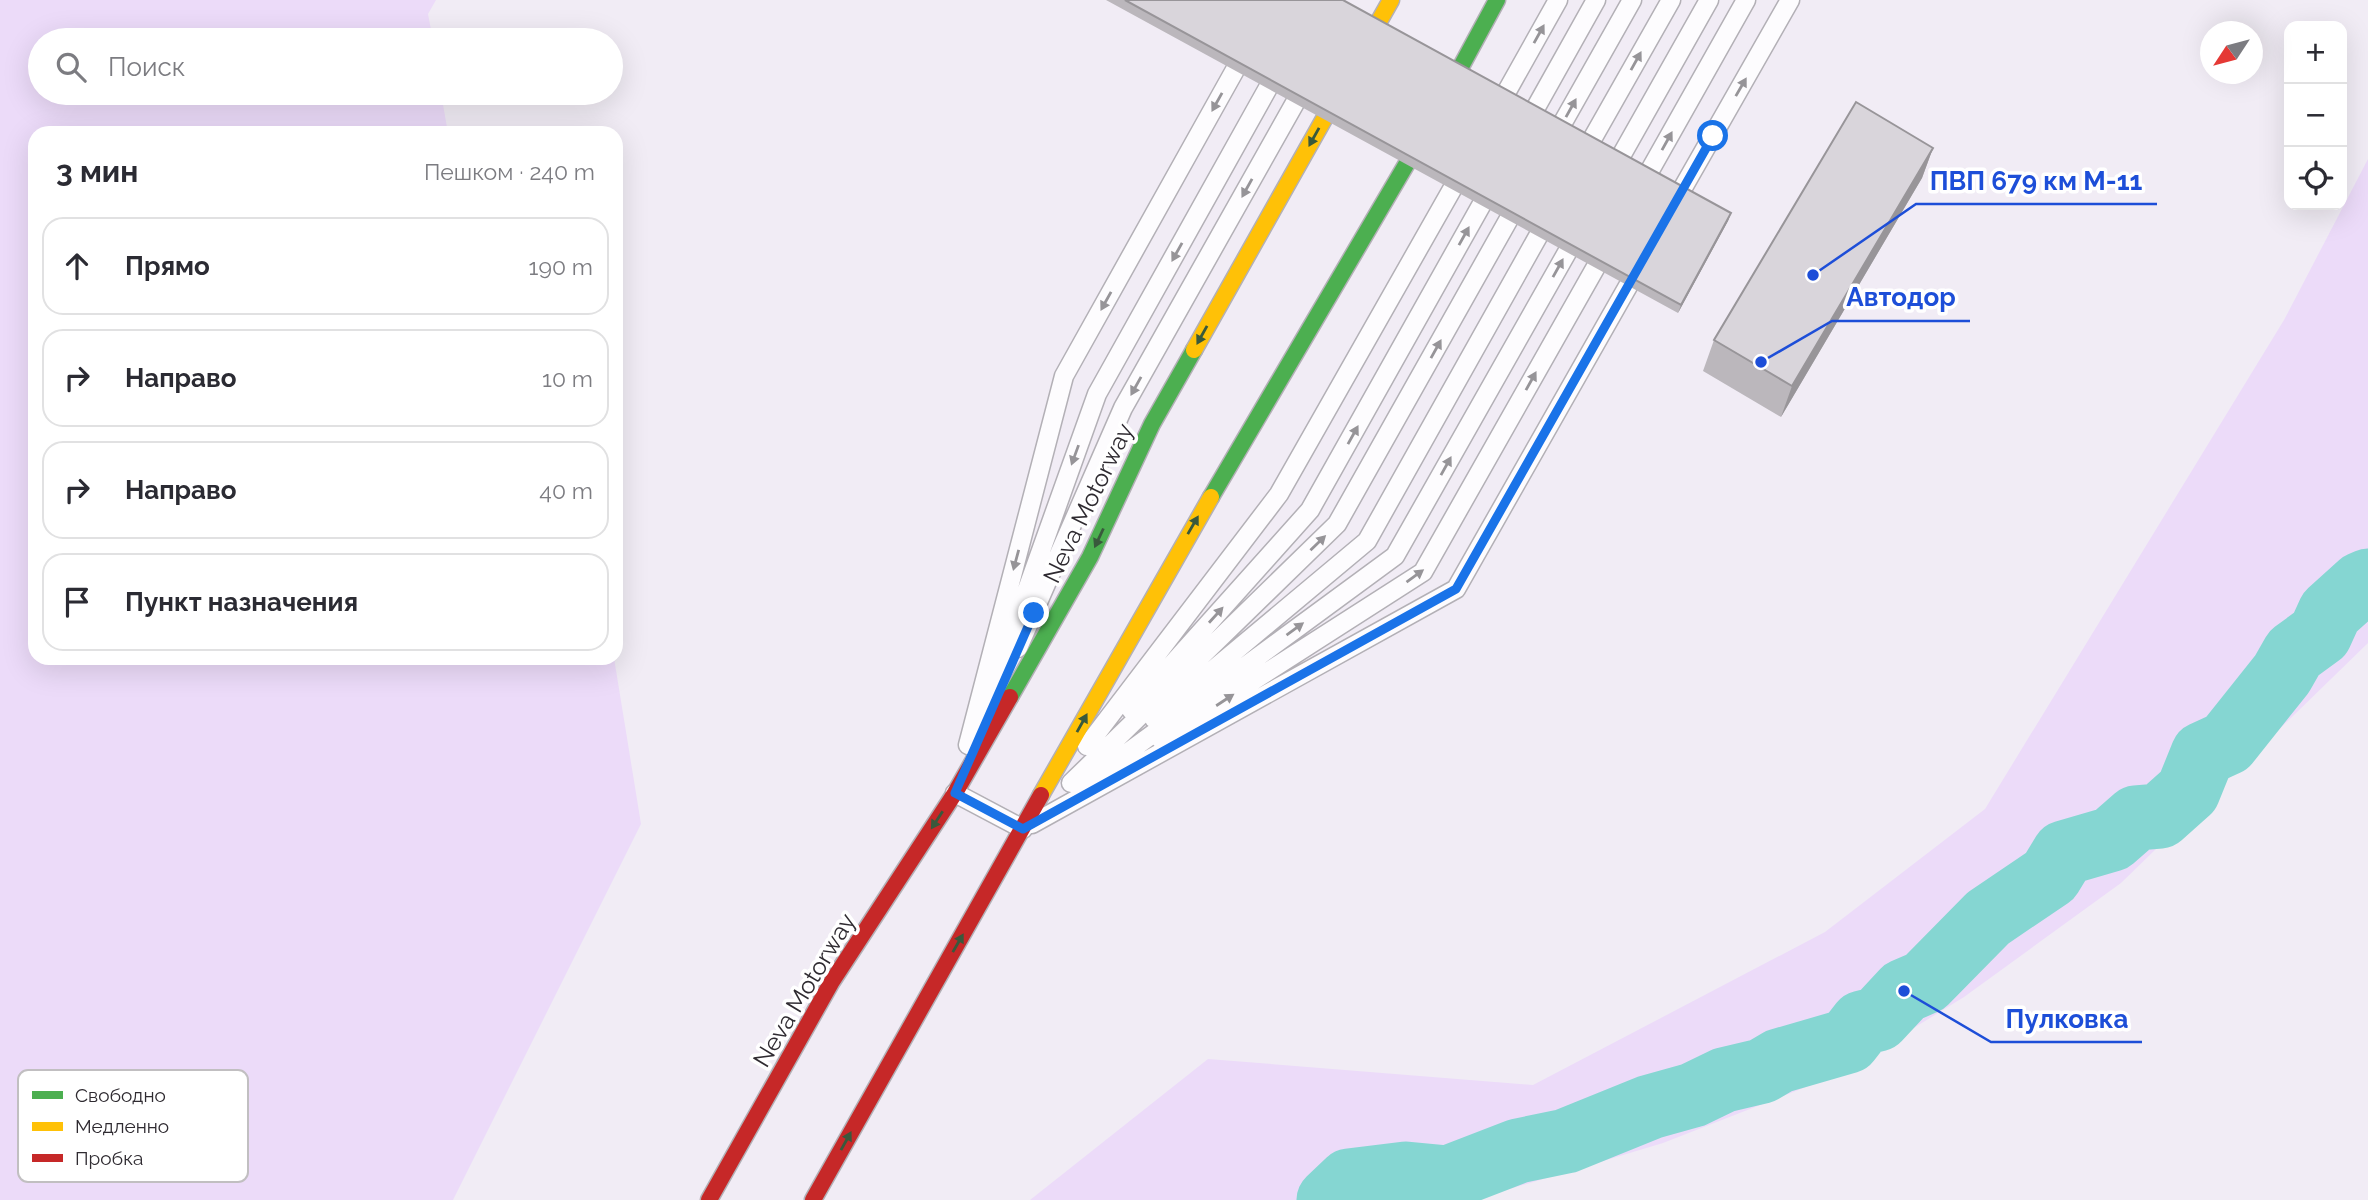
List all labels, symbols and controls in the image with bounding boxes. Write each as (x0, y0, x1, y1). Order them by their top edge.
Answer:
north arrow (2200, 21, 2263, 84)
map controls (2284, 21, 2347, 210)
button: + (2284, 21, 2347, 84)
one-way arrow (1533, 24, 1545, 44)
search box (28, 28, 623, 105)
icon: search (52, 48, 90, 86)
text: Поиск (108, 52, 185, 82)
one-way arrow (1630, 52, 1642, 71)
one-way arrow (1735, 77, 1747, 96)
button: − (2284, 84, 2347, 147)
one-way arrow (1211, 93, 1223, 112)
one-way arrow (1565, 99, 1577, 118)
route start (1697, 120, 1728, 151)
one-way arrow (1308, 127, 1320, 147)
one-way arrow (1661, 131, 1673, 150)
button: locate (2284, 147, 2347, 210)
text: 3 мин (56, 154, 138, 189)
callout: ПВП 679 км М-11 (1916, 157, 2157, 204)
text: Пешком · 240 m (424, 158, 595, 185)
text: ПВП 679 км М-11 (1930, 166, 2143, 196)
one-way arrow (1241, 178, 1253, 197)
one-way arrow (1458, 226, 1470, 246)
one-way arrow (1171, 242, 1183, 262)
icon: ahead (58, 247, 96, 285)
text: Прямо (125, 251, 210, 281)
text: 190 m (529, 253, 593, 280)
one-way arrow (1552, 258, 1564, 277)
callout: Автодор (1832, 274, 1970, 321)
text: Автодор (1846, 282, 1956, 312)
one-way arrow (1100, 291, 1112, 311)
one-way arrow (1196, 326, 1208, 345)
one-way arrow (1430, 340, 1442, 359)
icon: right (58, 359, 96, 397)
text: Направо (125, 363, 236, 393)
text: 10 m (542, 365, 593, 392)
one-way arrow (1525, 372, 1537, 391)
one-way arrow (1130, 376, 1142, 396)
street label: Neva Motorway (1037, 418, 1139, 588)
one-way arrow (1347, 425, 1359, 444)
one-way arrow (1069, 445, 1080, 466)
one-way arrow (1440, 456, 1452, 475)
icon: right (58, 471, 96, 509)
text: Направо (125, 475, 236, 505)
text: 40 m (539, 477, 593, 504)
one-way arrow (1187, 515, 1200, 534)
one-way arrow (1093, 528, 1105, 548)
one-way arrow (1309, 535, 1326, 551)
one-way arrow (1010, 549, 1021, 571)
one-way arrow (1406, 569, 1425, 583)
icon: arrive (58, 583, 96, 621)
text: Пункт назначения (125, 587, 358, 617)
route end (1018, 597, 1049, 628)
one-way arrow (1208, 606, 1224, 624)
one-way arrow (1286, 622, 1304, 636)
one-way arrow (1215, 693, 1234, 706)
one-way arrow (1076, 713, 1088, 733)
one-way arrow (931, 810, 944, 830)
street label: Neva Motorway (747, 908, 861, 1072)
one-way arrow (952, 933, 964, 952)
callout: Пулковка (1991, 995, 2142, 1042)
text: Пулковка (2006, 1004, 2129, 1034)
legend (18, 1070, 248, 1182)
text: Свободно (75, 1084, 166, 1106)
text: Медленно (75, 1115, 169, 1137)
one-way arrow (840, 1131, 852, 1150)
text: Пробка (75, 1147, 143, 1169)

